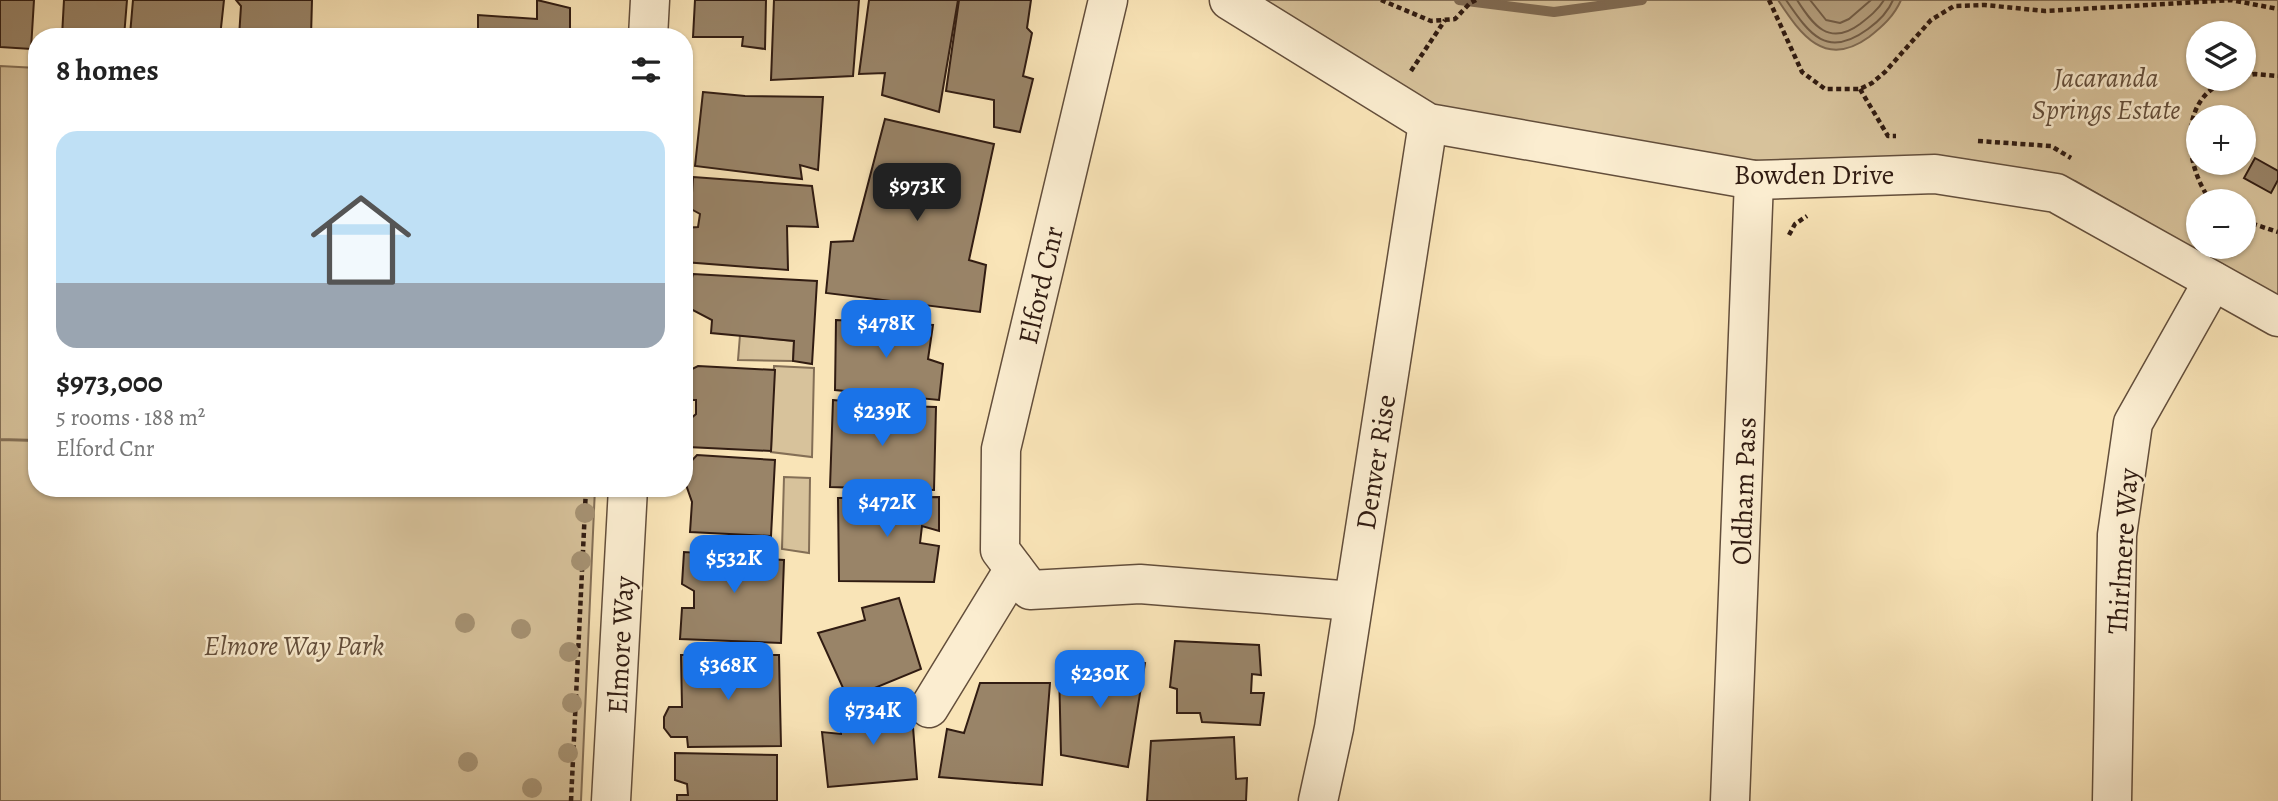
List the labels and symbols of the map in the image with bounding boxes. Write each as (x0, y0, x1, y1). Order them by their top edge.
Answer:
park label: Jacaranda Springs Estate (2032, 59, 2180, 129)
street label: Bowden Drive (1734, 156, 1894, 194)
pin: $973K (868, 164, 966, 223)
street label: Elford Cnr (1009, 222, 1073, 348)
pin: $478K (837, 300, 935, 360)
pin: $239K (833, 388, 931, 448)
street label: Denver Rise (1347, 392, 1405, 532)
street label: Oldham Pass (1722, 416, 1766, 566)
street label: Thirlmere Way (2098, 466, 2148, 635)
pin: $472K (838, 480, 936, 539)
pin: $532K (685, 536, 783, 595)
street label: Elmore Way (598, 575, 644, 715)
park label: Elmore Way Park (204, 627, 384, 665)
pin: $368K (679, 642, 777, 702)
pin: $230K (1051, 650, 1149, 710)
pin: $734K (824, 688, 922, 747)

